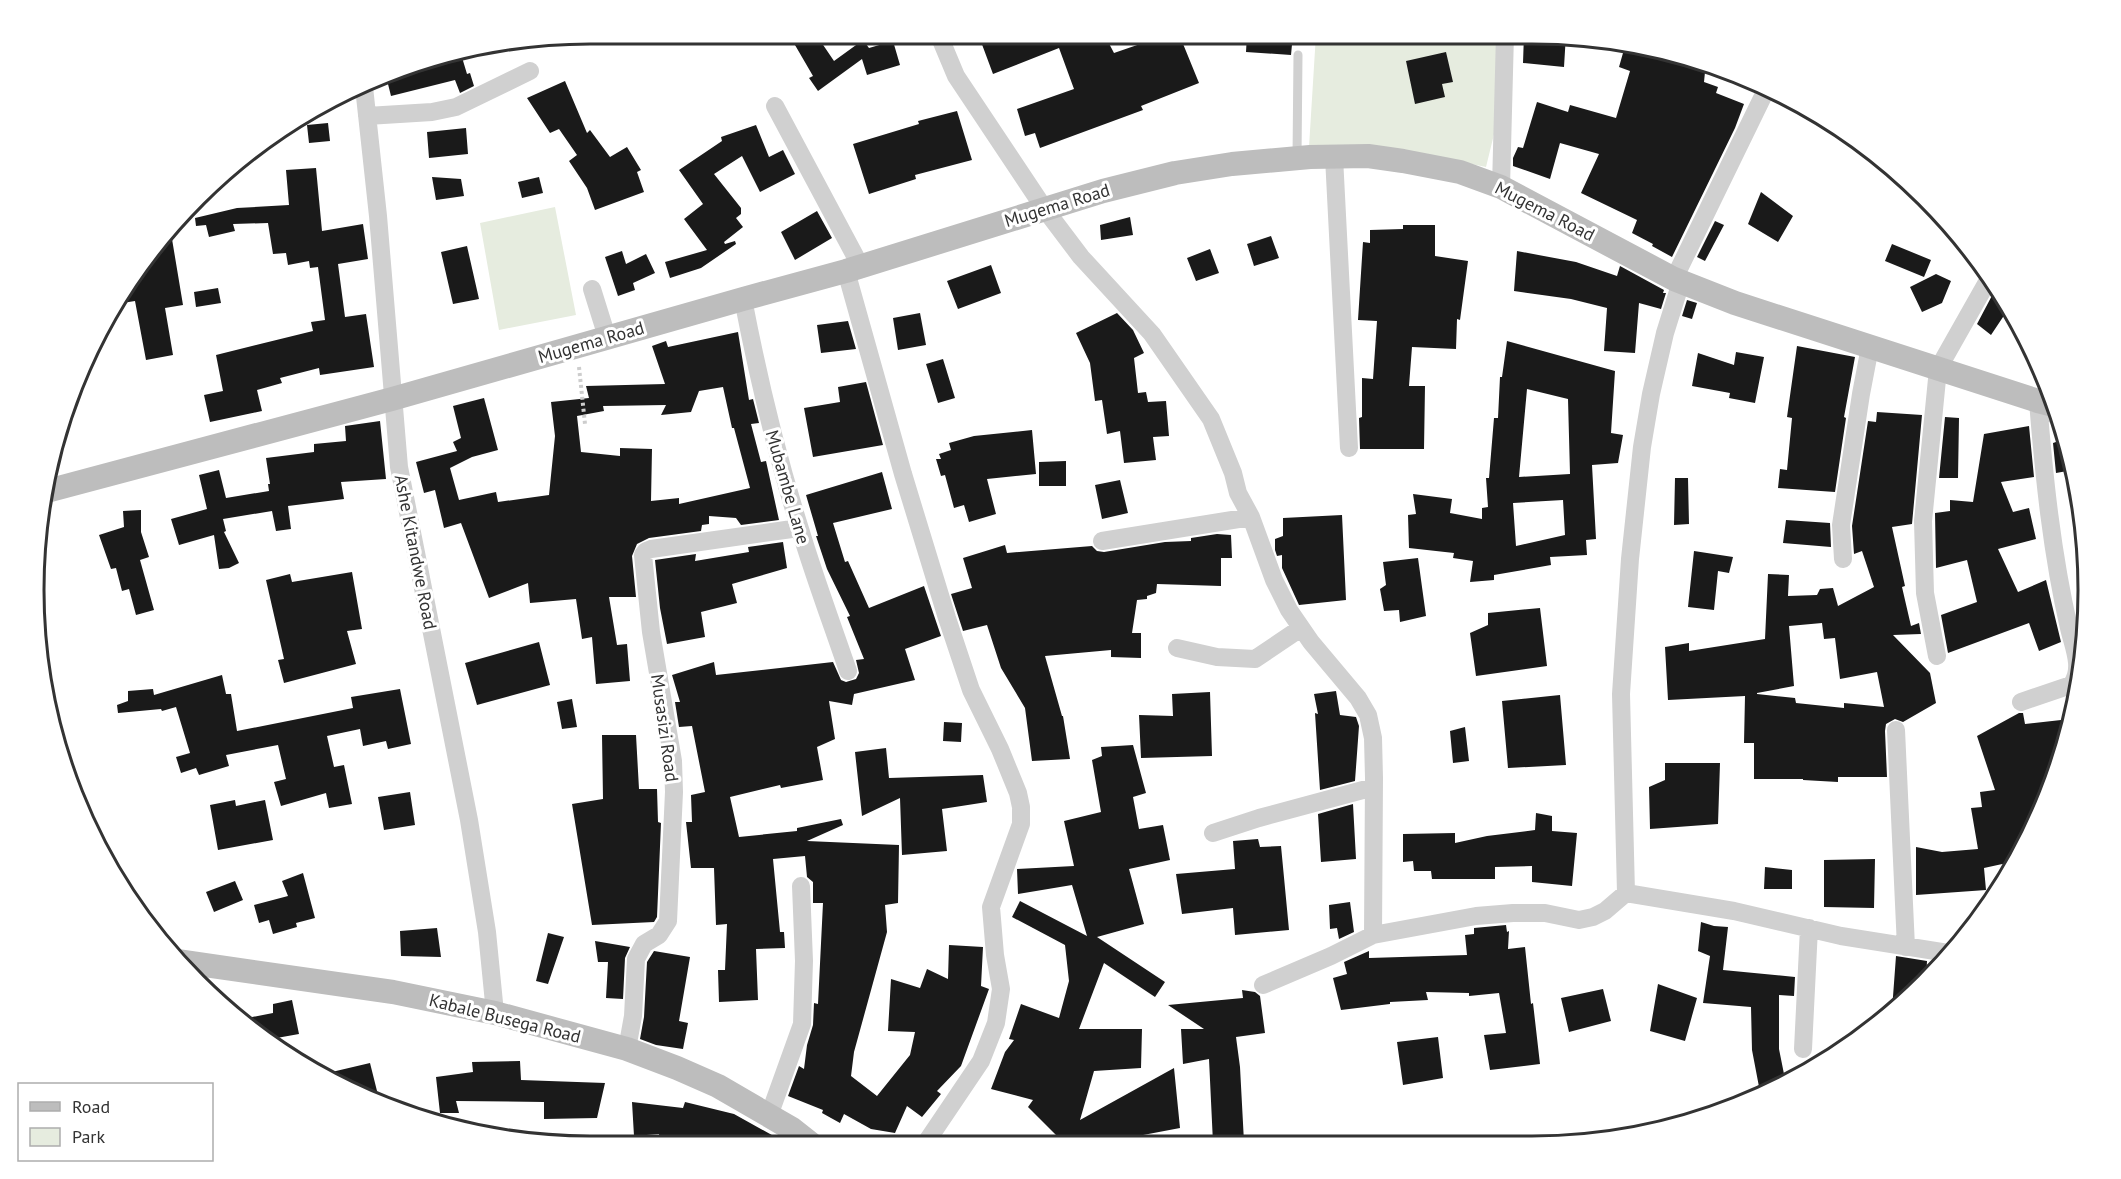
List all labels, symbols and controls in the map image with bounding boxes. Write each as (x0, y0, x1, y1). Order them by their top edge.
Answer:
street label: Mugema Road (1491, 176, 1599, 246)
street label: Mugema Road (1001, 178, 1113, 232)
street label: Mugema Road (535, 316, 647, 368)
street label: Mubambe Lane (761, 427, 815, 547)
street label: Ashe Kitandwe Road (390, 473, 442, 631)
street label: Musasizi Road (646, 673, 684, 783)
street label: Kabale Busega Road (427, 988, 583, 1048)
legend (18, 1083, 213, 1161)
text: Road (72, 1095, 110, 1118)
text: Park (72, 1125, 105, 1148)

